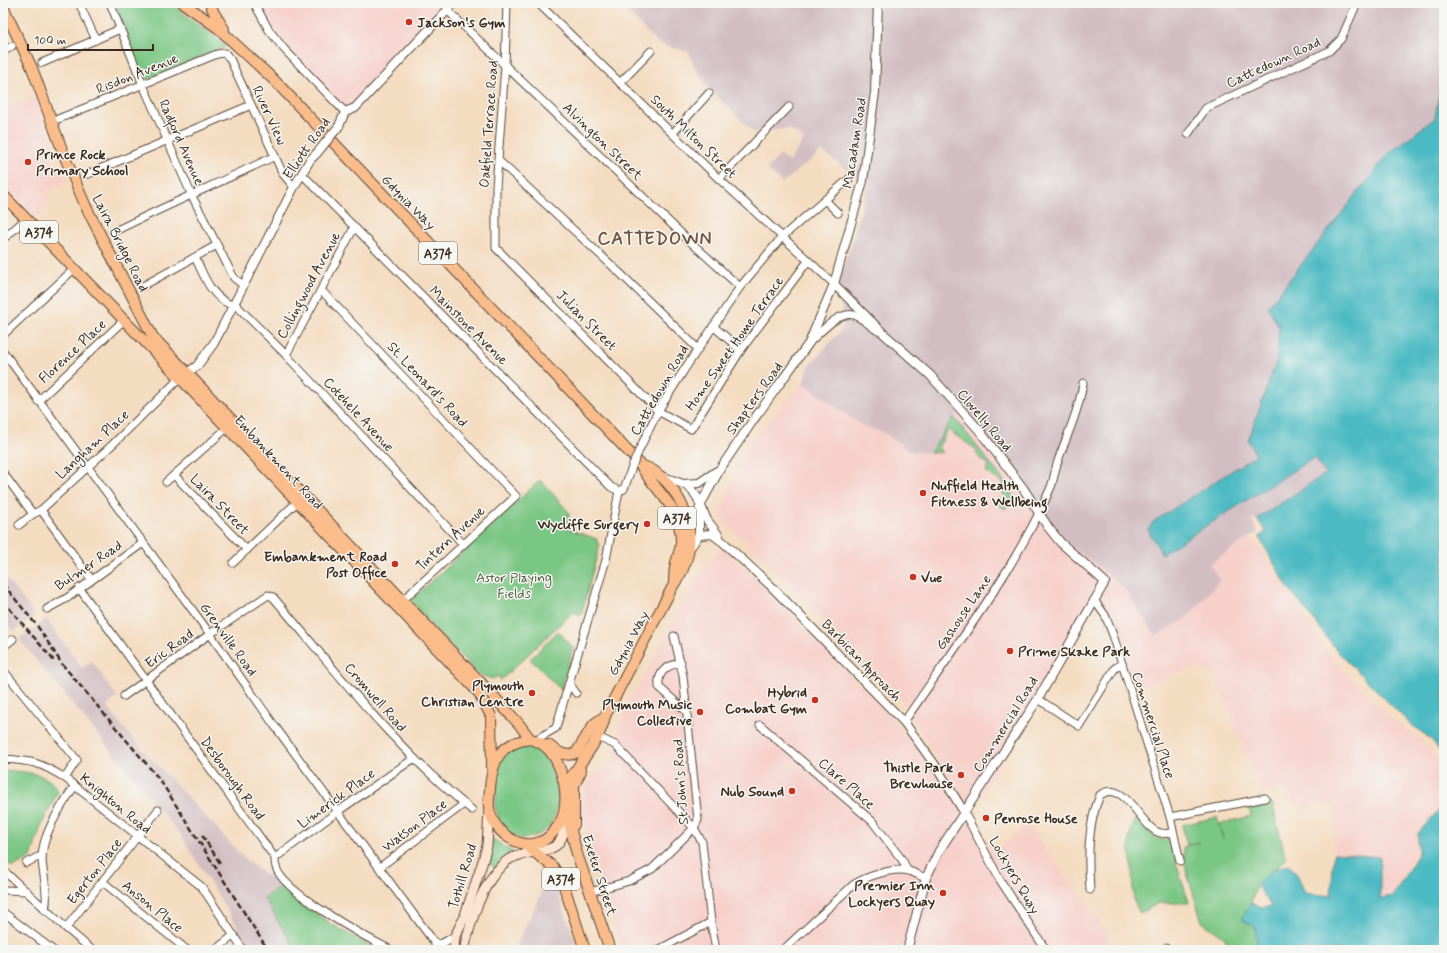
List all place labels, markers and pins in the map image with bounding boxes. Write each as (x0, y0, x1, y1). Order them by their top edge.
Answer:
place label: Jackson's Gym (417, 14, 505, 32)
marker: Jackson's Gym (404, 17, 414, 27)
place label: Prince Rock Primary School (36, 146, 129, 180)
marker: Prince Rock Primary School (23, 157, 33, 167)
place label: Nuffield Health Fitness & Wellbeing (931, 477, 1048, 514)
marker: Nuffield Health Fitness & Wellbeing (918, 488, 928, 498)
place label: Wycliffe Surgery (537, 516, 639, 537)
marker: Wycliffe Surgery (642, 519, 652, 529)
place label: Embankment Road Post Office (264, 548, 387, 582)
marker: Embankment Road Post Office (390, 559, 400, 569)
place label: Vue (921, 569, 942, 587)
marker: Vue (908, 572, 918, 582)
place label: Prime Skake Park (1018, 643, 1130, 661)
marker: Prime Skake Park (1005, 646, 1015, 656)
place label: Plymouth Christian Centre (421, 677, 524, 711)
place label: Hybrid Combat Gym (725, 684, 807, 718)
marker: Plymouth Christian Centre (527, 688, 537, 698)
marker: Hybrid Combat Gym (810, 695, 820, 705)
place label: Plymouth Music Collective (602, 696, 692, 730)
marker: Plymouth Music Collective (695, 707, 705, 717)
place label: Thistle Park Brewhouse (883, 759, 953, 793)
marker: Thistle Park Brewhouse (956, 770, 966, 780)
place label: Nub Sound (720, 783, 784, 801)
marker: Nub Sound (787, 786, 797, 796)
place label: Penrose House (994, 810, 1078, 828)
marker: Penrose House (981, 813, 991, 823)
place label: Premier Inn Lockyers Quay (848, 877, 936, 911)
marker: Premier Inn Lockyers Quay (938, 888, 948, 898)

